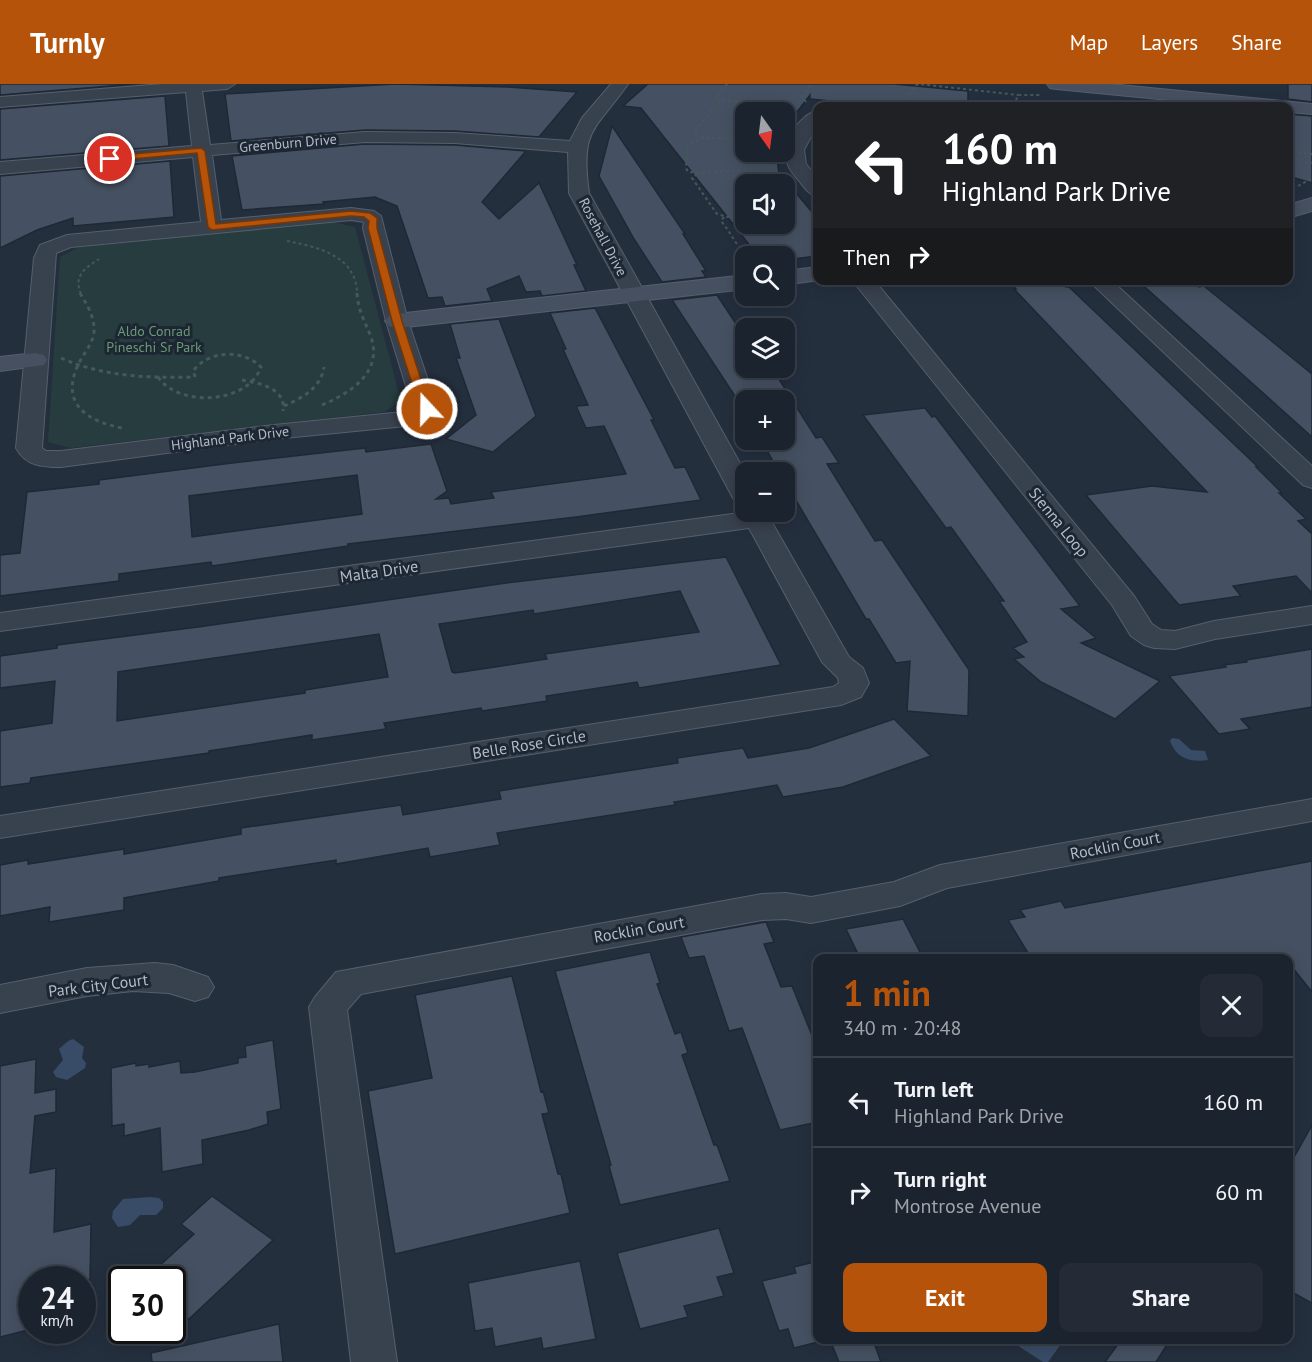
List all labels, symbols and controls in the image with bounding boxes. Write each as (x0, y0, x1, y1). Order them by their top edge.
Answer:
text: Turnly (30, 24, 105, 61)
text: Map (1070, 29, 1108, 56)
text: Layers (1141, 29, 1198, 56)
text: Share (1231, 29, 1282, 56)
north arrow (735, 102, 795, 162)
map controls (735, 102, 795, 522)
text: 160 m (942, 121, 1058, 176)
icon: left (843, 126, 921, 204)
street label: Greenburn Drive (239, 130, 337, 156)
pin (84, 133, 135, 184)
icon: arrive (93, 142, 126, 175)
button: sound (735, 174, 795, 234)
text: Highland Park Drive (942, 174, 1171, 208)
street label: Rosehall Drive (575, 195, 631, 279)
icon: right (902, 240, 935, 273)
text: Then (843, 243, 890, 271)
button: search (735, 246, 795, 306)
button: layers (735, 318, 795, 378)
park label: Aldo Conrad Pineschi Sr Park (106, 322, 202, 356)
position arrow (395, 377, 459, 441)
button: + (735, 390, 795, 450)
street label: Highland Park Drive (170, 422, 290, 454)
button: − (735, 462, 795, 522)
street label: Sienna Loop (1025, 483, 1093, 561)
street label: Malta Drive (339, 556, 419, 586)
street label: Belle Rose Circle (471, 725, 587, 763)
street label: Rocklin Court (1068, 826, 1162, 864)
street label: Rocklin Court (592, 911, 686, 947)
street label: Park City Court (47, 969, 150, 1001)
text: 1 min (843, 969, 931, 1016)
button: close (1200, 974, 1263, 1037)
text: 340 m · 20:48 (843, 1015, 961, 1041)
text: Turn left (894, 1075, 974, 1103)
icon: left (843, 1086, 876, 1119)
text: 160 m (1203, 1088, 1263, 1116)
text: Highland Park Drive (894, 1103, 1064, 1129)
text: Turn right (894, 1165, 986, 1193)
icon: right (843, 1176, 876, 1209)
text: 60 m (1215, 1178, 1263, 1206)
text: Montrose Avenue (894, 1193, 1042, 1219)
button: Exit (843, 1263, 1047, 1332)
button: Share (1059, 1263, 1263, 1332)
speed limit sign: 30 (108, 1266, 186, 1344)
text: 24 (40, 1278, 74, 1317)
text: km/h (41, 1311, 73, 1330)

